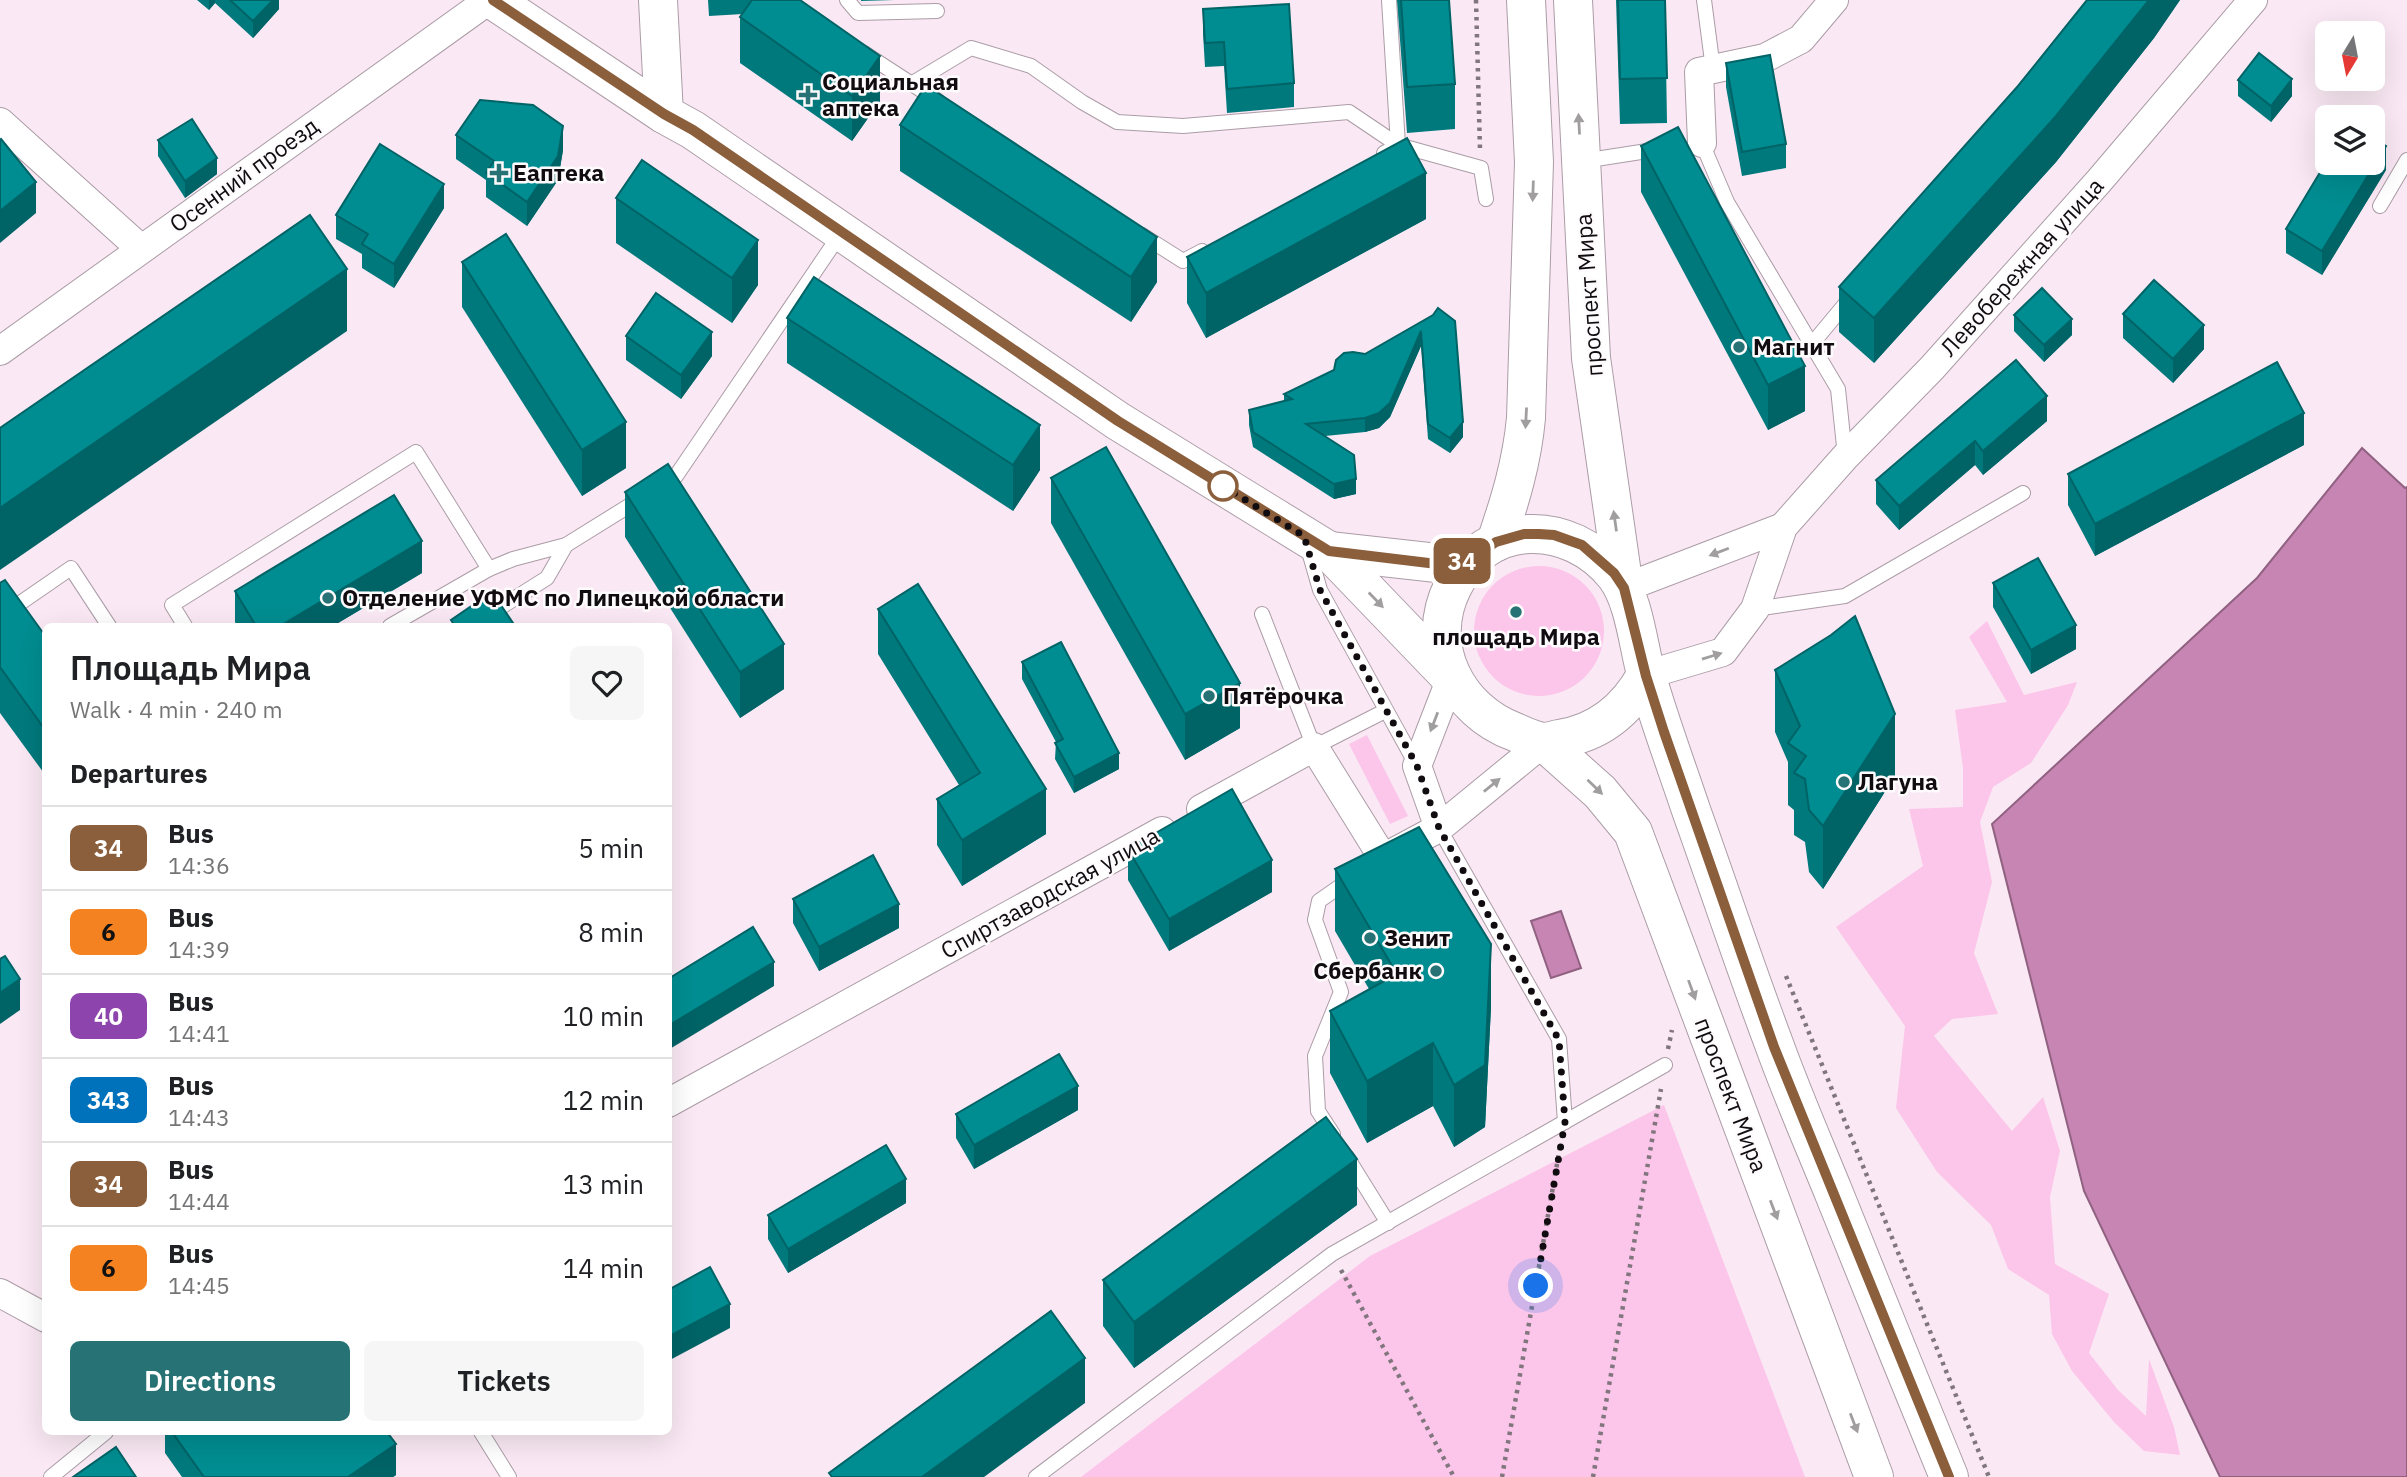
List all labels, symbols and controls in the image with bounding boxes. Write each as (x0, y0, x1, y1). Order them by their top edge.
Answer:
north arrow (2315, 21, 2385, 91)
map controls (2315, 21, 2385, 175)
place label: Социальная аптека (822, 66, 959, 122)
marker: Социальная аптека (800, 87, 816, 103)
button: layers (2315, 105, 2385, 175)
street label: Осенний проезд (163, 110, 324, 238)
one-way arrow (1574, 112, 1585, 134)
place label: Еаптека (513, 157, 604, 187)
marker: Еаптека (491, 165, 507, 181)
street label: Левобережная улица (1933, 171, 2109, 362)
one-way arrow (1527, 180, 1538, 202)
street label: проспект Мира (1567, 212, 1609, 378)
place label: Магнит (1753, 331, 1835, 361)
marker: Магнит (1731, 339, 1747, 355)
one-way arrow (1520, 407, 1531, 429)
unlabelled marker (1208, 471, 1238, 501)
one-way arrow (1609, 510, 1620, 532)
line badge: 34 (1430, 538, 1494, 584)
text: 34 (1448, 545, 1476, 577)
one-way arrow (1709, 546, 1730, 557)
place label: Отделение УФМС по Липецкой области (342, 582, 784, 612)
marker: Отделение УФМС по Липецкой области (320, 590, 336, 606)
one-way arrow (1368, 592, 1385, 609)
marker: площадь Мира (1508, 604, 1524, 620)
place label: площадь Мира (1432, 621, 1600, 651)
text: Площадь Мира (70, 646, 311, 689)
button: heart (570, 646, 644, 720)
one-way arrow (1701, 650, 1722, 660)
place label: Пятёрочка (1223, 680, 1344, 710)
marker: Пятёрочка (1201, 688, 1217, 704)
text: Walk · 4 min · 240 m (70, 694, 283, 724)
one-way arrow (1429, 712, 1440, 733)
text: Departures (70, 756, 208, 790)
place label: Лагуна (1858, 766, 1938, 796)
marker: Лагуна (1836, 774, 1852, 790)
one-way arrow (1483, 778, 1500, 793)
one-way arrow (1586, 779, 1603, 795)
text: Bus (168, 816, 214, 850)
street label: Спиртзаводская улица (935, 819, 1164, 965)
text: 5 min (578, 831, 644, 865)
text: 34 (94, 832, 123, 864)
text: 14:36 (168, 850, 230, 880)
text: Bus (168, 900, 214, 934)
text: 8 min (578, 915, 644, 949)
text: 6 (101, 916, 116, 948)
place label: Зенит (1384, 922, 1450, 952)
marker: Зенит (1362, 930, 1378, 946)
text: 14:39 (168, 934, 230, 964)
place label: Сбербанк (1313, 955, 1422, 985)
marker: Сбербанк (1428, 963, 1444, 979)
one-way arrow (1686, 980, 1697, 1001)
text: Bus (168, 984, 214, 1018)
text: 10 min (563, 999, 644, 1033)
text: 40 (94, 1000, 123, 1032)
street label: проспект Мира (1689, 1013, 1775, 1176)
text: 14:41 (168, 1018, 230, 1048)
text: Bus (168, 1068, 214, 1102)
text: 12 min (563, 1083, 644, 1117)
text: 343 (87, 1084, 130, 1116)
text: 14:43 (168, 1102, 230, 1132)
text: Bus (168, 1152, 214, 1186)
text: 13 min (563, 1167, 644, 1201)
text: 34 (94, 1168, 123, 1200)
text: 14:44 (168, 1186, 230, 1216)
one-way arrow (1769, 1199, 1780, 1220)
text: Bus (168, 1236, 214, 1270)
text: 14 min (563, 1251, 644, 1285)
text: 6 (101, 1252, 116, 1284)
your location (1518, 1268, 1553, 1303)
text: 14:45 (168, 1270, 230, 1300)
button: Directions (70, 1341, 350, 1421)
button: Tickets (364, 1341, 644, 1421)
one-way arrow (1848, 1412, 1859, 1433)

